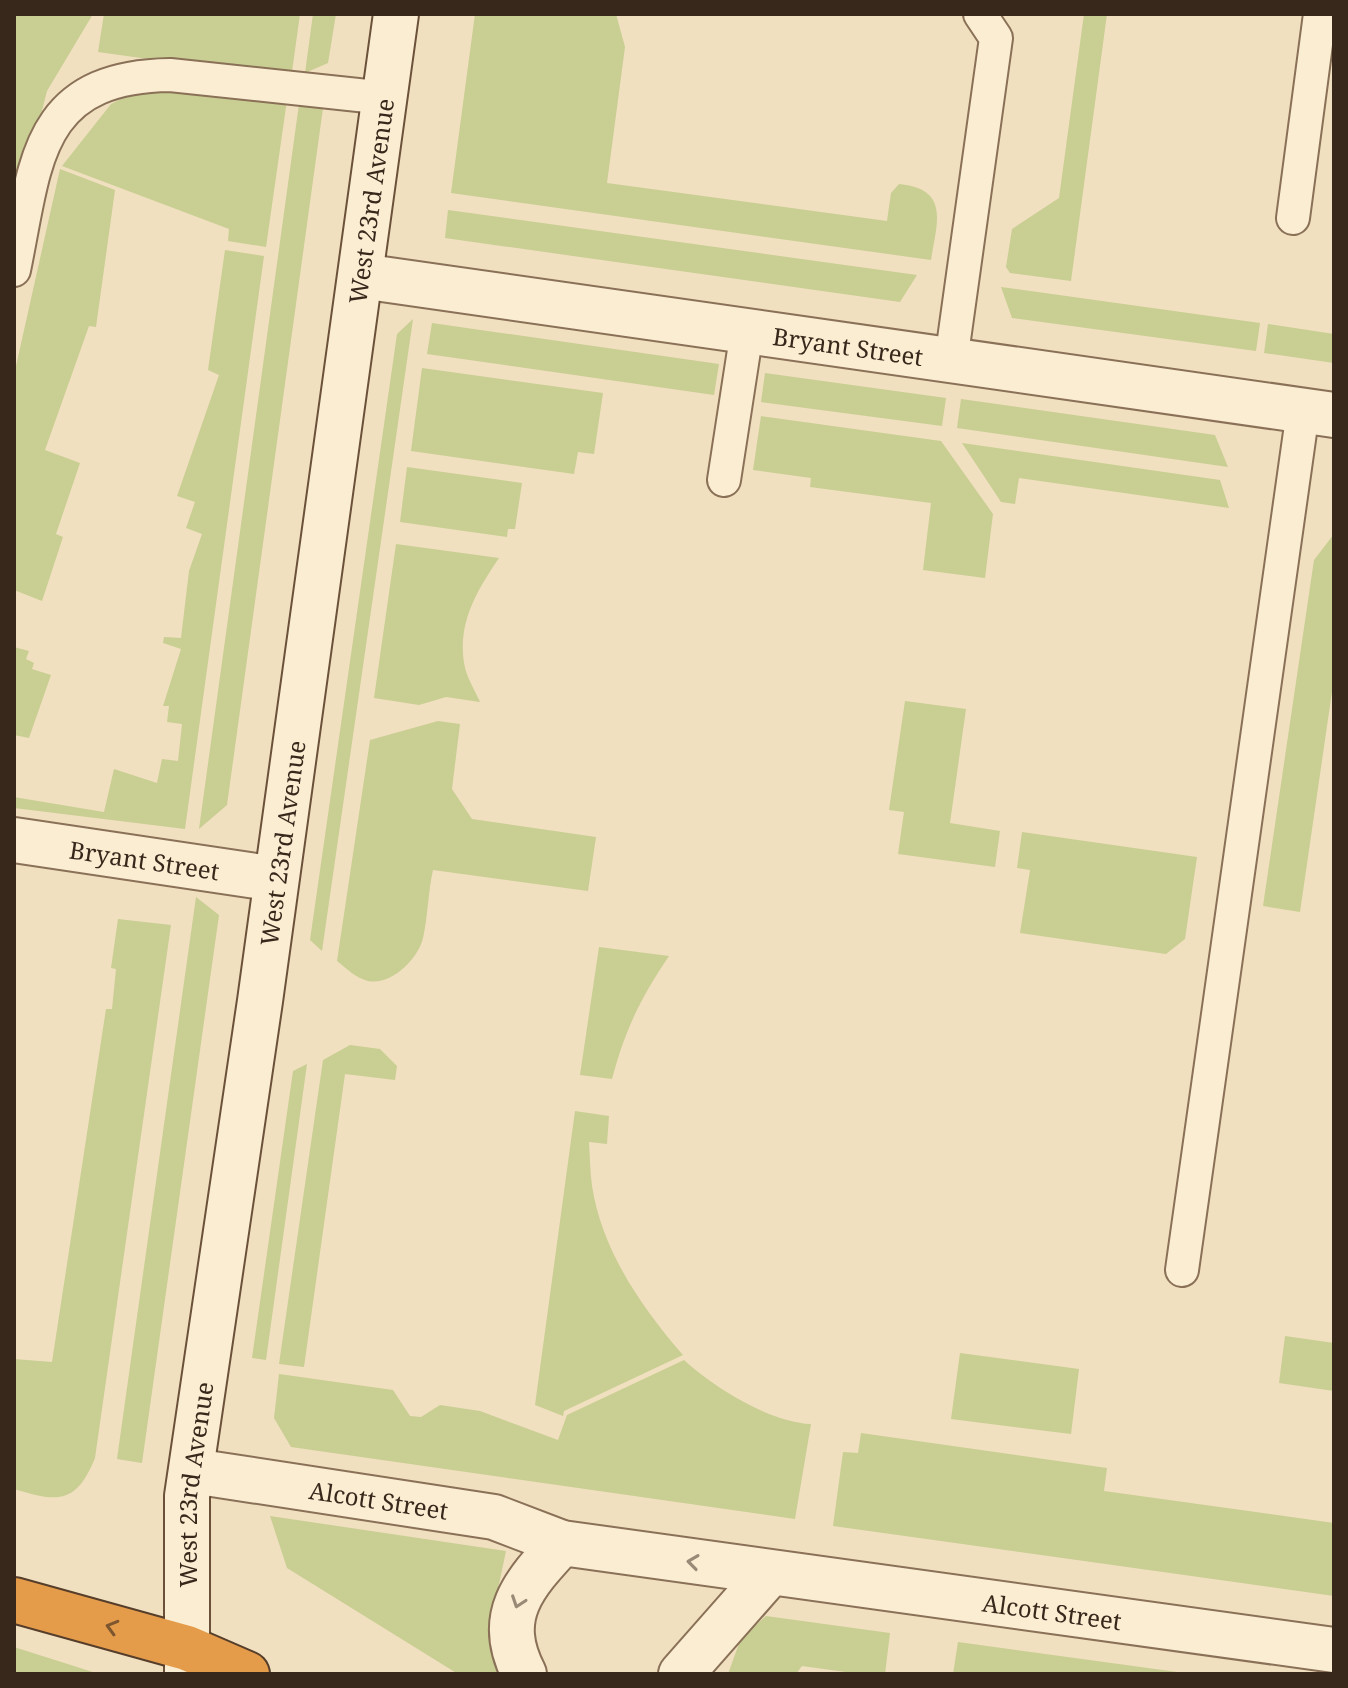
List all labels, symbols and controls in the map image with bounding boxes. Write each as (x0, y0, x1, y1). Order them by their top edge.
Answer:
street label: West 23rd Avenue (340, 96, 401, 306)
street label: Bryant Street (771, 319, 925, 373)
street label: West 23rd Avenue (251, 738, 312, 948)
street label: Bryant Street (67, 832, 222, 887)
street label: West 23rd Avenue (170, 1379, 220, 1588)
street label: Alcott Street (307, 1473, 451, 1526)
one-way arrow (686, 1554, 700, 1571)
street label: Alcott Street (980, 1585, 1124, 1637)
one-way arrow (512, 1595, 528, 1609)
one-way arrow (105, 1620, 119, 1637)

